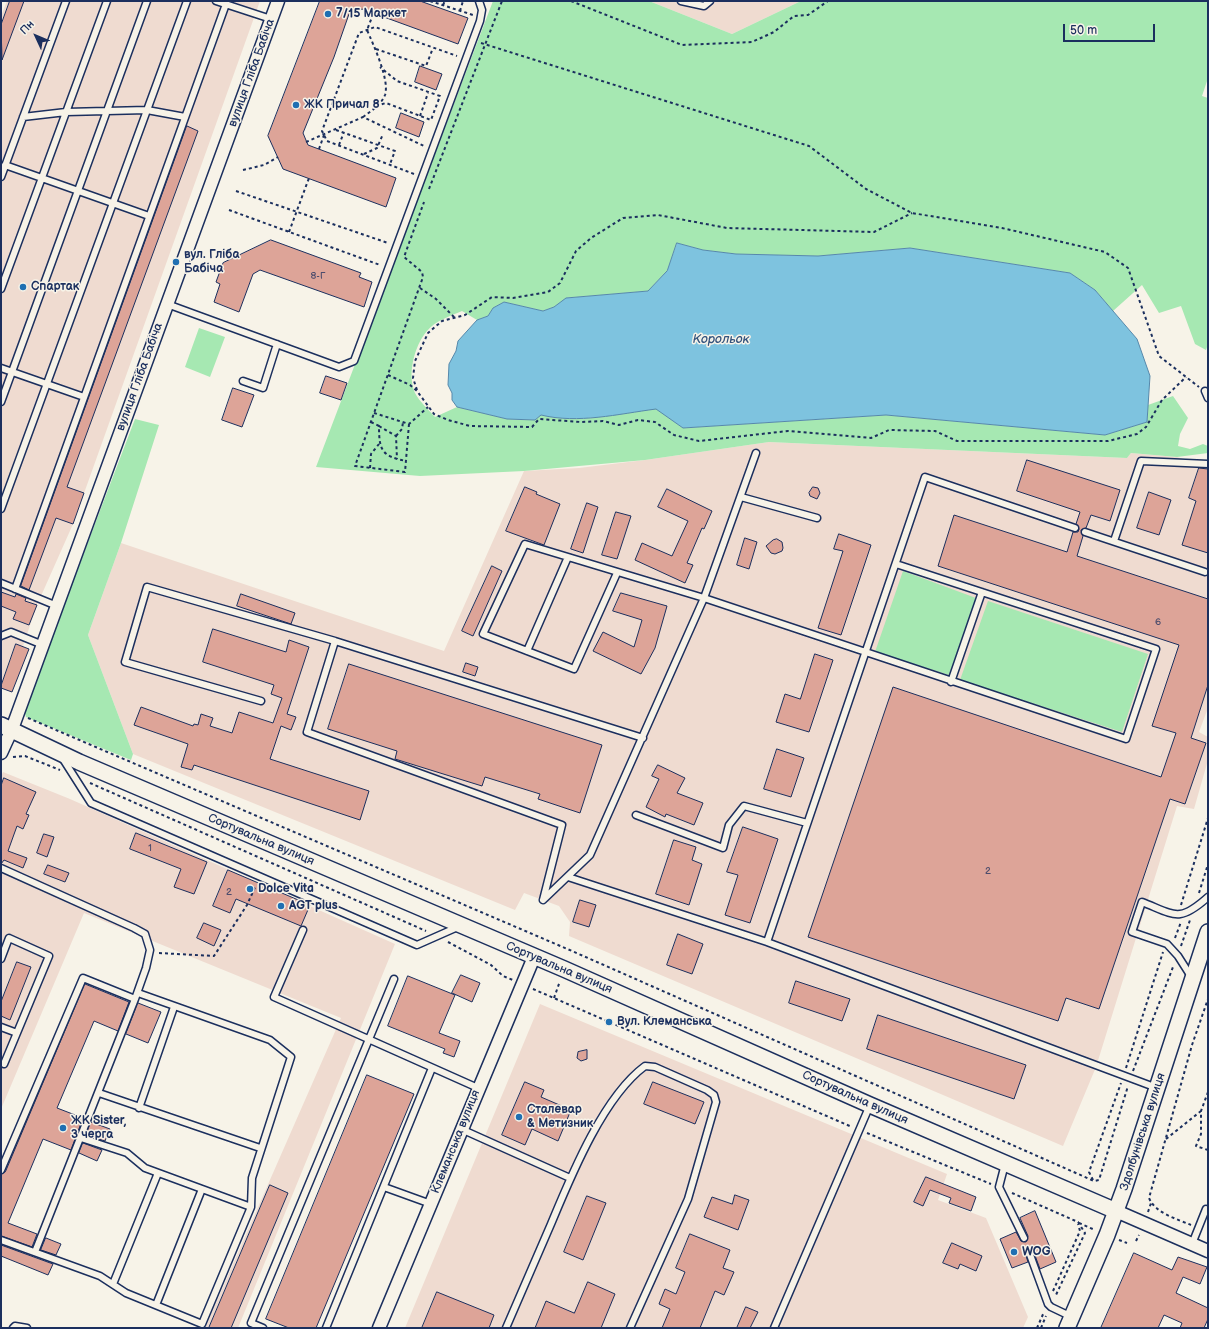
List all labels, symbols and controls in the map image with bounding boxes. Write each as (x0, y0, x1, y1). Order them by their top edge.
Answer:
place label: 7/15 Маркет (336, 7, 407, 21)
marker: 7/15 Маркет (323, 9, 333, 19)
north arrow (16, 16, 56, 56)
scale bar (1065, 16, 1157, 42)
street label: вулиця Гліба Бабіча (226, 17, 278, 129)
text: Пн (17, 18, 37, 37)
text: 50 m (1070, 23, 1097, 38)
place label: ЖК Причал 8 (304, 98, 380, 112)
marker: ЖК Причал 8 (291, 100, 301, 110)
place label: вул. Гліба Бабіча (184, 248, 239, 276)
marker: вул. Гліба Бабіча (171, 257, 181, 267)
house number: 8-Г (310, 270, 326, 282)
place label: Спартак (31, 280, 79, 294)
marker: Спартак (18, 282, 28, 292)
street label: вулиця Гліба Бабіча (114, 321, 166, 433)
water label: Корольок (693, 332, 749, 348)
house number: 6 (1155, 616, 1161, 628)
street label: Сортувальна вулиця (206, 811, 316, 869)
house number: 1 (148, 842, 152, 854)
house number: 2 (985, 865, 991, 877)
place label: Dolce Vita (258, 882, 314, 896)
marker: Dolce Vita (245, 884, 255, 894)
house number: 2 (226, 886, 232, 898)
place label: AGT plus (289, 899, 338, 913)
marker: AGT plus (276, 901, 286, 911)
street label: Сортувальна вулиця (504, 939, 614, 997)
place label: Вул. Клеманська (617, 1015, 712, 1029)
marker: Вул. Клеманська (604, 1017, 614, 1027)
street label: Сортувальна вулиця (800, 1068, 910, 1128)
street label: Здолбунівська вулиця (1117, 1071, 1169, 1193)
street label: Клеманська вулиця (429, 1088, 483, 1196)
place label: Сталевар & Метизник (527, 1103, 593, 1131)
marker: Сталевар & Метизник (514, 1112, 524, 1122)
place label: ЖК Sister, 3 черга (71, 1114, 126, 1142)
marker: ЖК Sister, 3 черга (58, 1123, 68, 1133)
place label: WOG (1022, 1245, 1050, 1259)
marker: WOG (1009, 1247, 1019, 1257)

